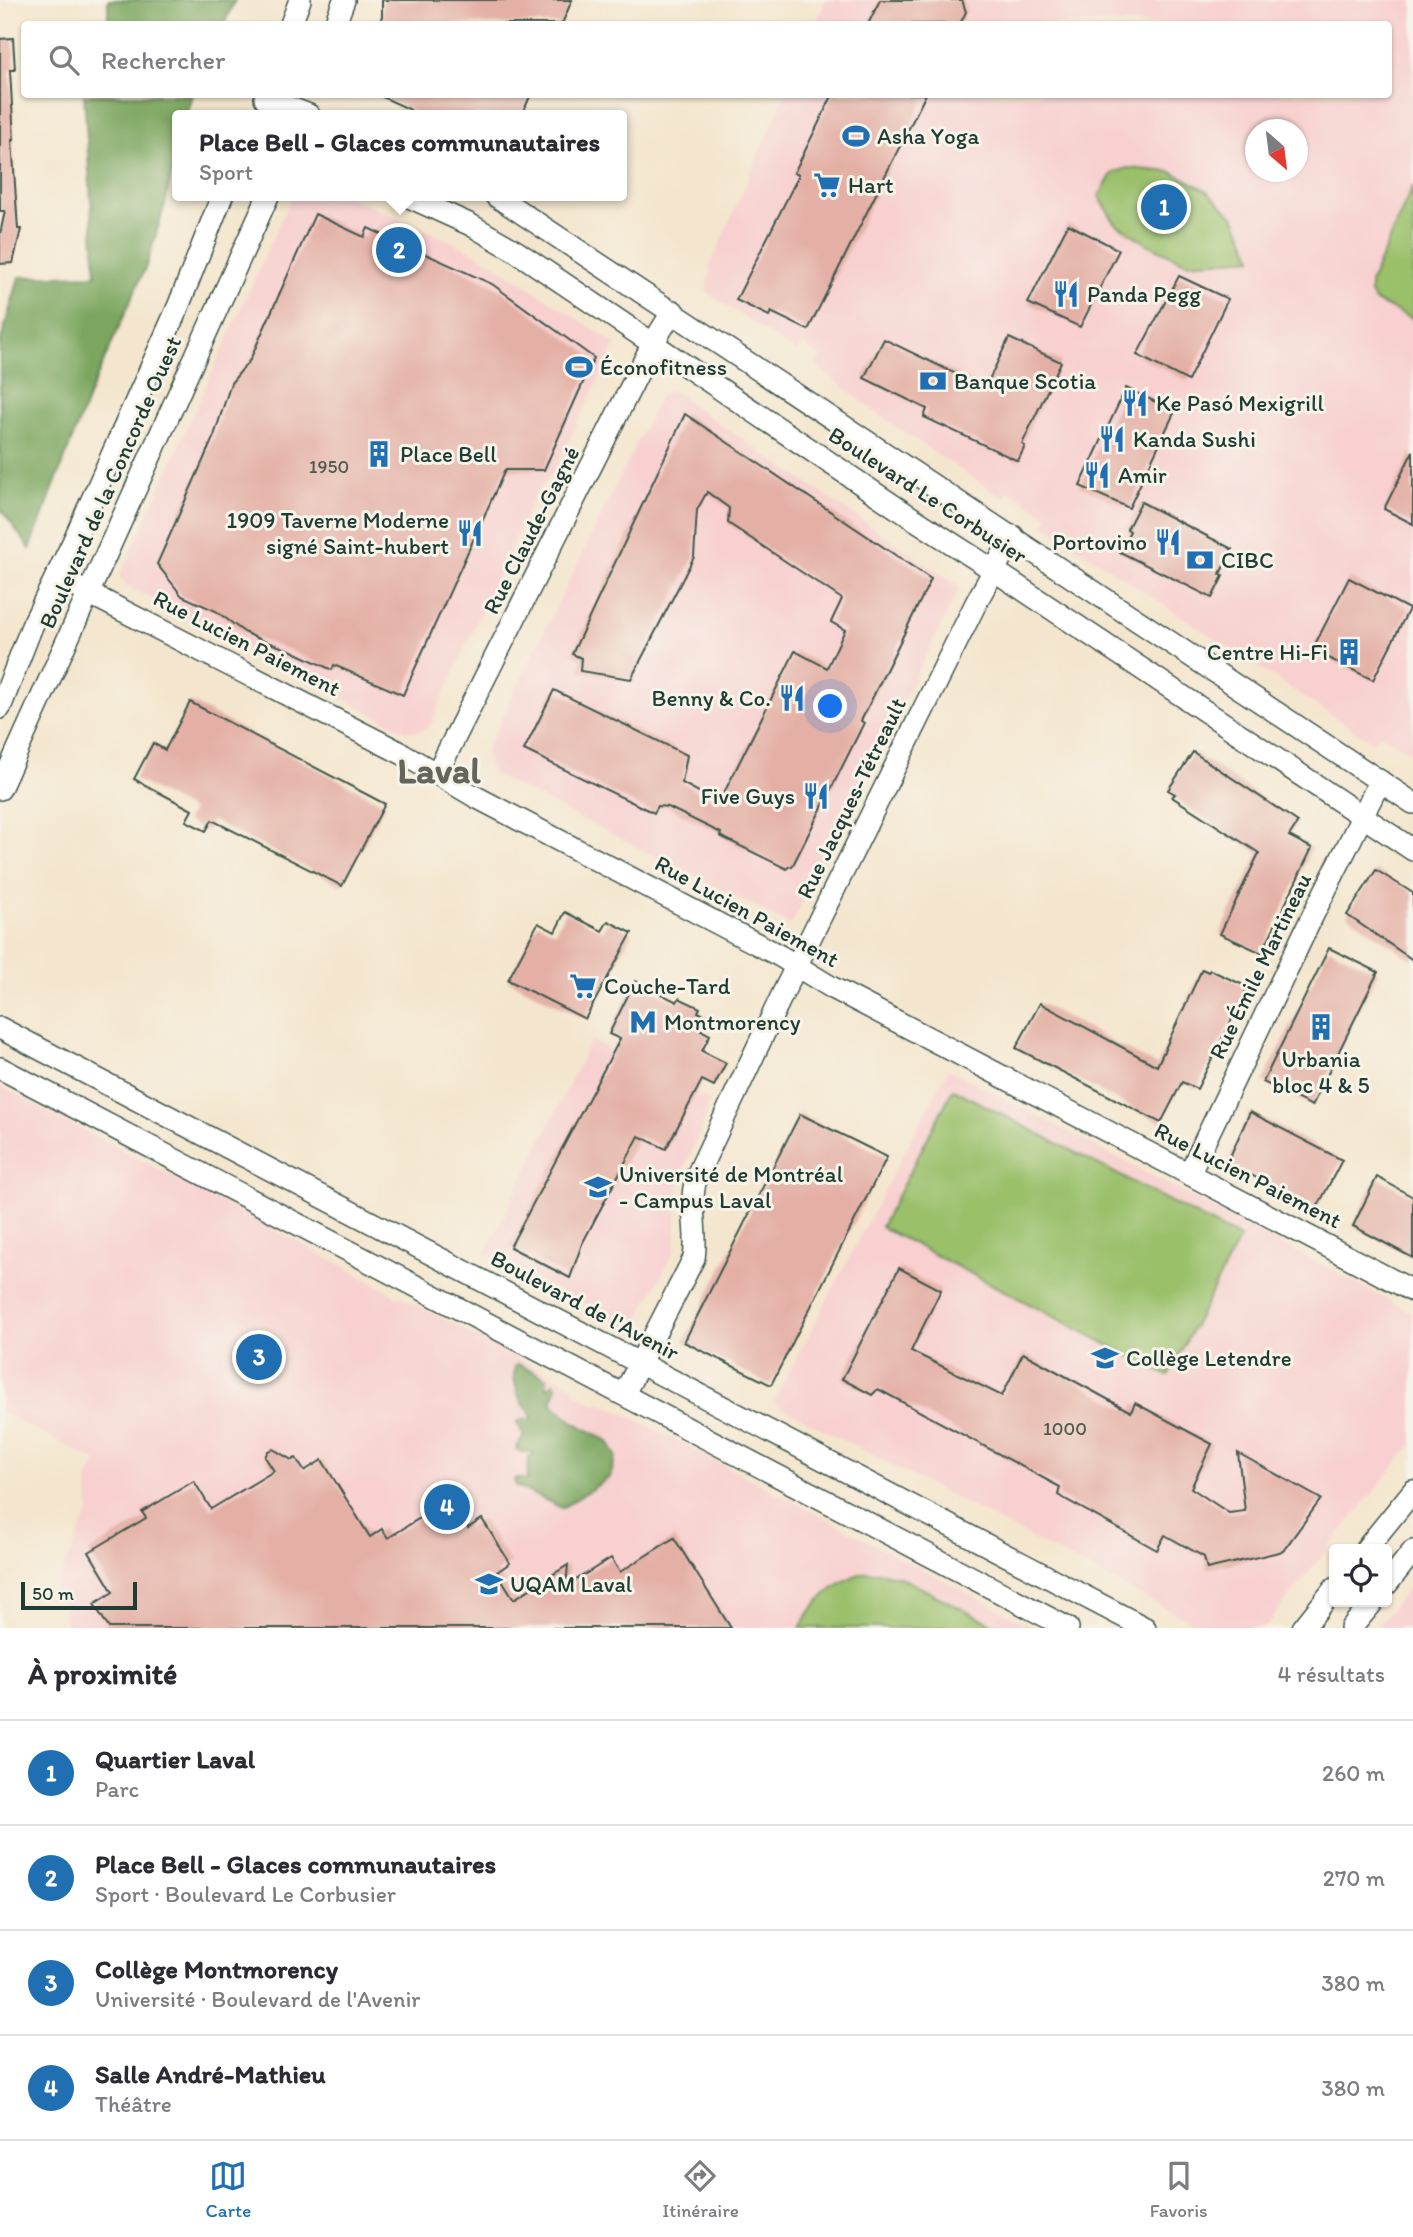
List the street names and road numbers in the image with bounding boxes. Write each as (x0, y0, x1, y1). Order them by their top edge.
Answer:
street label: Boulevard de la Concorde Ouest (33, 331, 187, 633)
street label: Boulevard Le Corbusier (824, 420, 1032, 570)
street label: Rue Claude-Gagné (477, 441, 585, 619)
street label: Rue Lucien Paiement (149, 584, 346, 702)
street label: Rue Jacques-Tétreault (790, 693, 912, 903)
street label: Rue Lucien Paiement (650, 849, 844, 973)
street label: Rue Émile Martineau (1203, 868, 1317, 1064)
street label: Rue Lucien Paiement (1150, 1116, 1347, 1234)
street label: Boulevard de l'Avenir (486, 1244, 684, 1366)

